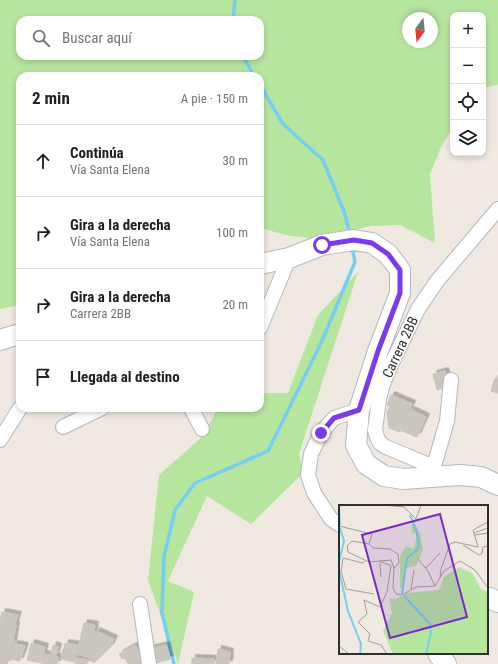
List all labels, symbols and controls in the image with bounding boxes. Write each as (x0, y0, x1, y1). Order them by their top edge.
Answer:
north arrow (402, 12, 438, 48)
map controls (450, 12, 486, 156)
button: + (450, 12, 486, 48)
search box (16, 16, 264, 60)
icon: search (30, 27, 52, 49)
text: Buscar aquí (62, 29, 132, 47)
button: − (450, 48, 486, 84)
button: locate (450, 84, 486, 120)
text: 2 min (32, 88, 70, 108)
text: A pie · 150 m (181, 91, 248, 106)
button: layers (450, 120, 486, 156)
text: Continúa (70, 144, 124, 162)
icon: ahead (32, 150, 54, 172)
text: 30 m (222, 153, 248, 168)
text: Vía Santa Elena (70, 162, 150, 177)
text: Gira a la derecha (70, 216, 171, 234)
icon: right (32, 222, 54, 244)
text: 100 m (216, 225, 248, 240)
text: Vía Santa Elena (70, 234, 150, 249)
route start (313, 236, 331, 254)
text: Gira a la derecha (70, 288, 171, 306)
icon: right (32, 294, 54, 316)
text: 20 m (222, 297, 248, 312)
text: Carrera 2BB (70, 306, 131, 321)
street label: Carrera 2BB (379, 314, 421, 380)
icon: arrive (32, 366, 54, 388)
text: Llegada al destino (70, 368, 180, 386)
route end (312, 424, 330, 442)
inset map (339, 505, 488, 654)

